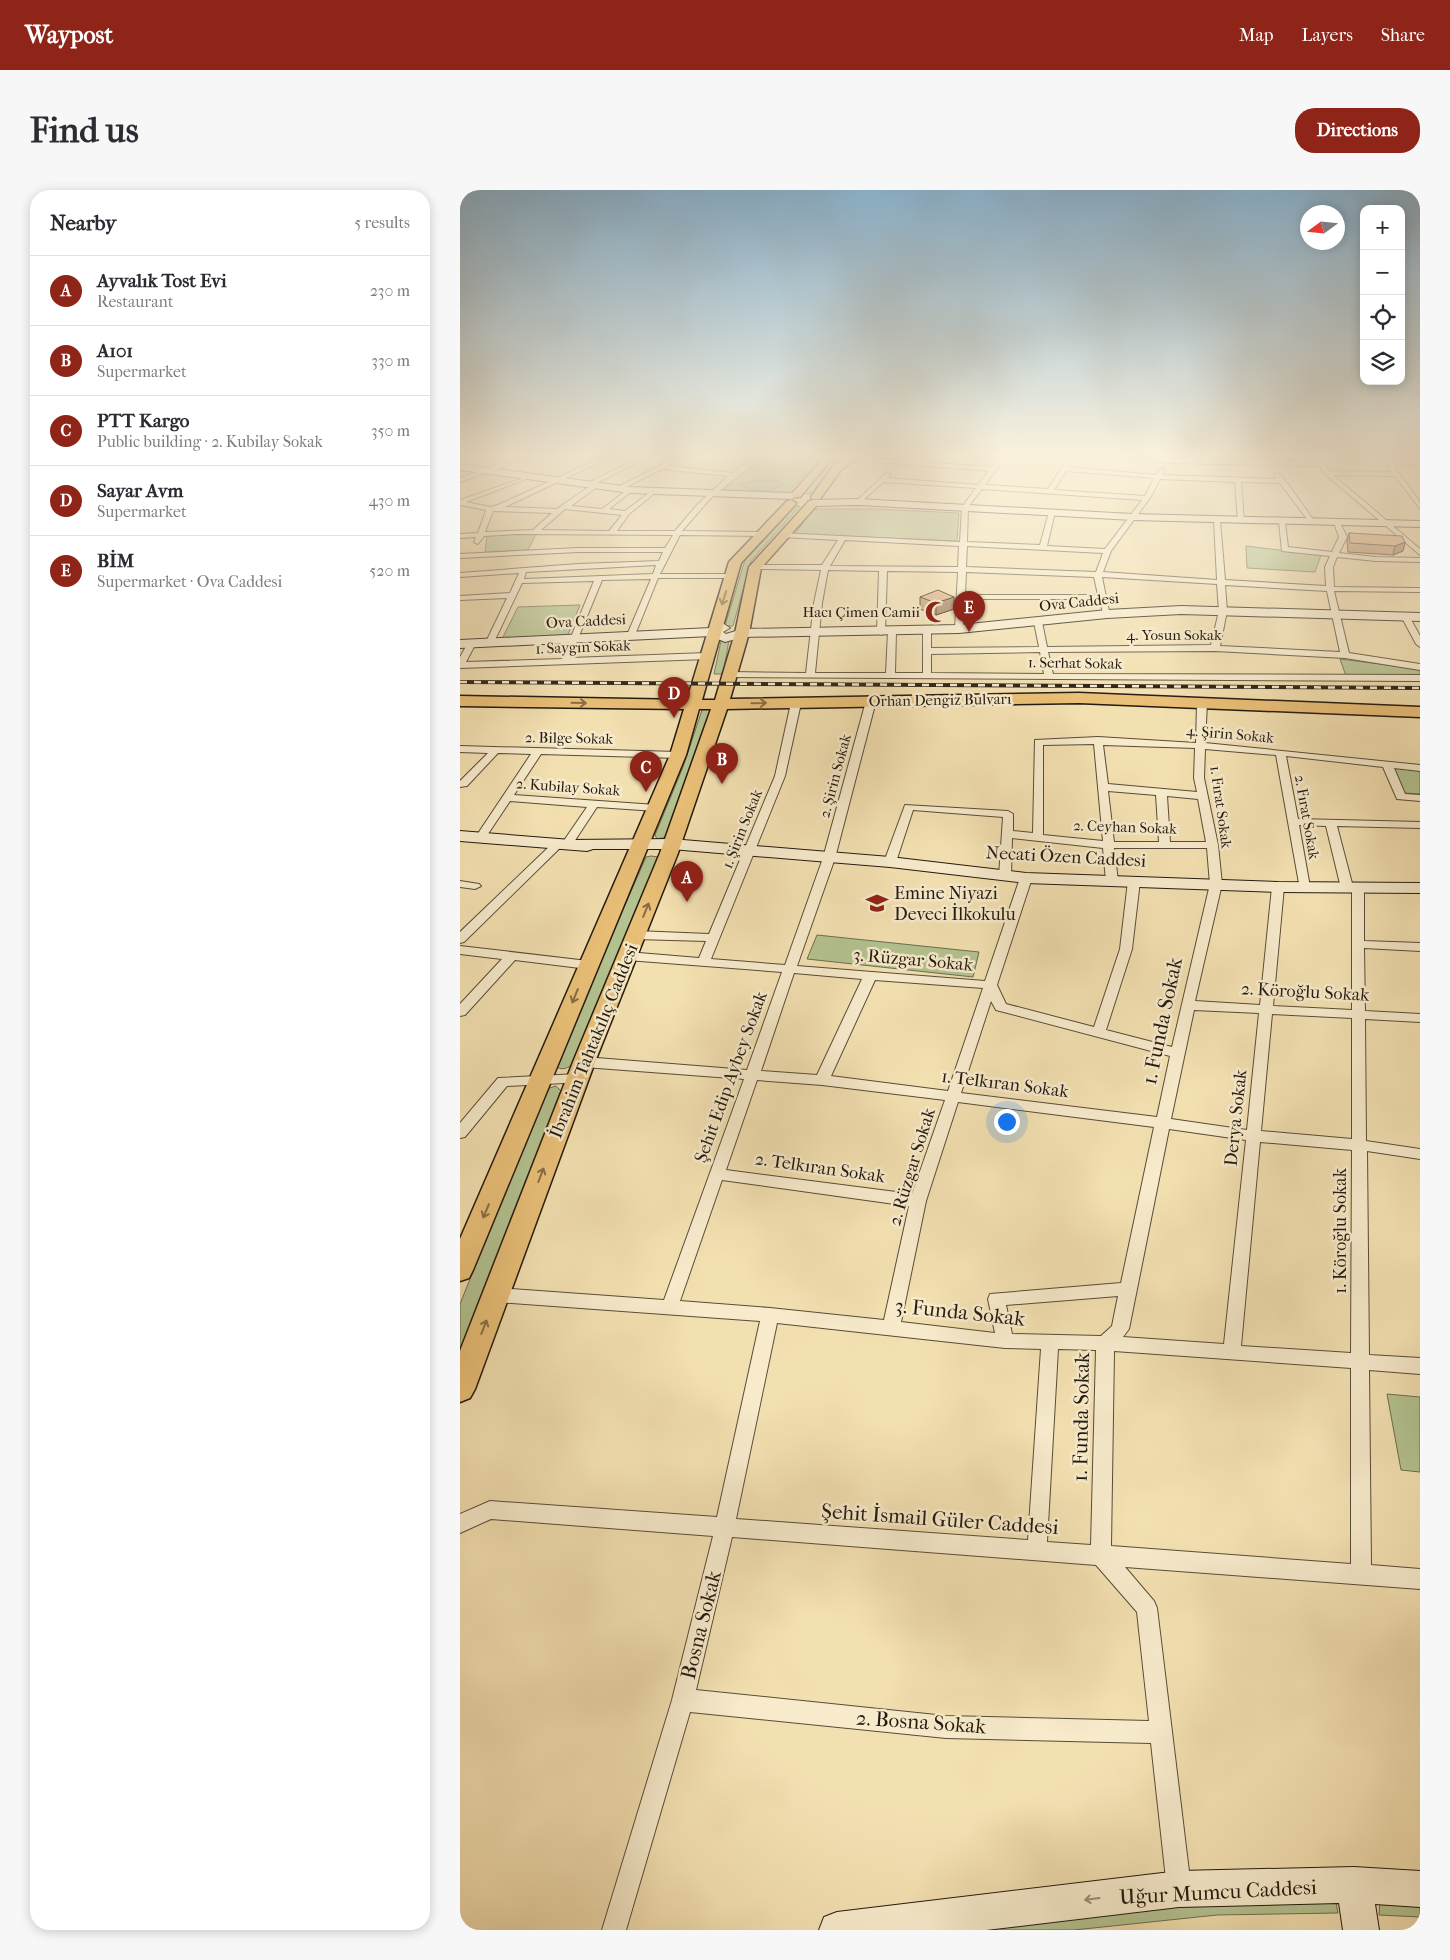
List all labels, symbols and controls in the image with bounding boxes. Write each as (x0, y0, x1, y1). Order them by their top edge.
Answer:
text: Waypost (25, 21, 113, 49)
text: Map (1239, 25, 1273, 46)
text: Layers (1301, 25, 1353, 46)
text: Share (1381, 25, 1425, 46)
button: Directions (1295, 108, 1420, 153)
text: Find us (30, 110, 139, 151)
north arrow (1300, 205, 1345, 250)
map controls (1360, 205, 1405, 385)
button: + (1360, 205, 1405, 250)
text: Nearby (50, 211, 116, 235)
text: 5 results (354, 213, 410, 232)
button: − (1360, 250, 1405, 295)
text: Ayvalık Tost Evi (97, 270, 227, 292)
text: A (61, 281, 71, 300)
text: 230 m (370, 281, 410, 300)
text: Restaurant (97, 292, 173, 311)
button: locate (1360, 295, 1405, 340)
text: A101 (97, 340, 133, 362)
button: layers (1360, 340, 1405, 385)
text: B (61, 351, 71, 370)
text: 330 m (371, 351, 410, 370)
text: Supermarket (97, 362, 187, 381)
text: PTT Kargo (97, 410, 189, 432)
text: C (61, 421, 71, 440)
text: 350 m (371, 421, 410, 440)
text: Public building · 2. Kubilay Sokak (97, 432, 323, 451)
text: Sayar Avm (97, 480, 183, 502)
text: D (60, 491, 72, 510)
text: 430 m (368, 491, 410, 510)
text: Supermarket (97, 502, 187, 521)
text: BİM (97, 550, 134, 572)
text: E (61, 561, 71, 580)
text: 520 m (369, 561, 410, 580)
text: Supermarket · Ova Caddesi (97, 572, 282, 591)
street label: Ova Caddesi (1038, 589, 1120, 615)
one-way arrow (718, 590, 728, 606)
pin: E (953, 591, 985, 632)
mosque icon: Hacı Çimen Camii (923, 599, 949, 625)
place label: Hacı Çimen Camii (802, 603, 921, 621)
street label: Ova Caddesi (546, 610, 627, 632)
street label: 4. Yosun Sokak (1126, 626, 1222, 644)
street label: 1. Saygın Sokak (535, 636, 631, 658)
street label: 1. Serhat Sokak (1028, 653, 1123, 673)
pin: D (658, 677, 690, 718)
street label: Orhan Dengiz Bulvarı (868, 690, 1012, 710)
one-way arrow (570, 698, 586, 708)
one-way arrow (750, 699, 766, 708)
street label: 4. Şirin Sokak (1185, 721, 1275, 747)
street label: 2. Bilge Sokak (525, 728, 614, 748)
street label: 2. Şirin Sokak (815, 732, 855, 820)
pin: B (706, 743, 738, 784)
pin: C (630, 751, 662, 792)
street label: 1. Fırat Sokak (1206, 764, 1236, 850)
street label: 2. Fırat Sokak (1291, 773, 1323, 861)
street label: 2. Kubilay Sokak (515, 774, 621, 800)
street label: 1. Şirin Sokak (718, 786, 766, 871)
street label: 2. Ceyhan Sokak (1073, 816, 1178, 838)
street label: Necati Özen Caddesi (985, 841, 1147, 872)
pin: A (671, 861, 703, 902)
place label: Emine Niyazi Deveci İlkokulu (894, 883, 1016, 925)
school or university icon: Emine Niyazi Deveci İlkokulu (864, 890, 890, 916)
one-way arrow (641, 903, 651, 918)
street label: İbrahim Tahtakılıç Caddesi (544, 940, 643, 1141)
street label: 3. Rüzgar Sokak (852, 944, 975, 976)
street label: 1. Funda Sokak (1137, 955, 1187, 1087)
street label: 2. Köroğlu Sokak (1240, 978, 1371, 1006)
one-way arrow (570, 988, 580, 1003)
street label: Şehit Edip Aybey Sokak (690, 988, 772, 1165)
street label: 1. Telkıran Sokak (940, 1066, 1071, 1102)
street label: Derya Sokak (1220, 1068, 1252, 1167)
street label: 2. Rüzgar Sokak (884, 1105, 940, 1228)
your location (994, 1109, 1020, 1135)
street label: 2. Telkıran Sokak (754, 1148, 887, 1188)
street label: 1. Köroğlu Sokak (1330, 1167, 1351, 1294)
one-way arrow (537, 1168, 546, 1184)
one-way arrow (480, 1203, 489, 1218)
street label: 3. Funda Sokak (894, 1293, 1026, 1331)
one-way arrow (480, 1320, 489, 1336)
street label: 1. Funda Sokak (1068, 1352, 1094, 1482)
street label: Şehit İsmail Güler Caddesi (820, 1499, 1060, 1539)
street label: Bosna Sokak (676, 1568, 726, 1682)
street label: 2. Bosna Sokak (855, 1705, 987, 1739)
street label: Uğur Mumcu Caddesi (1119, 1875, 1317, 1909)
one-way arrow (1084, 1894, 1100, 1904)

